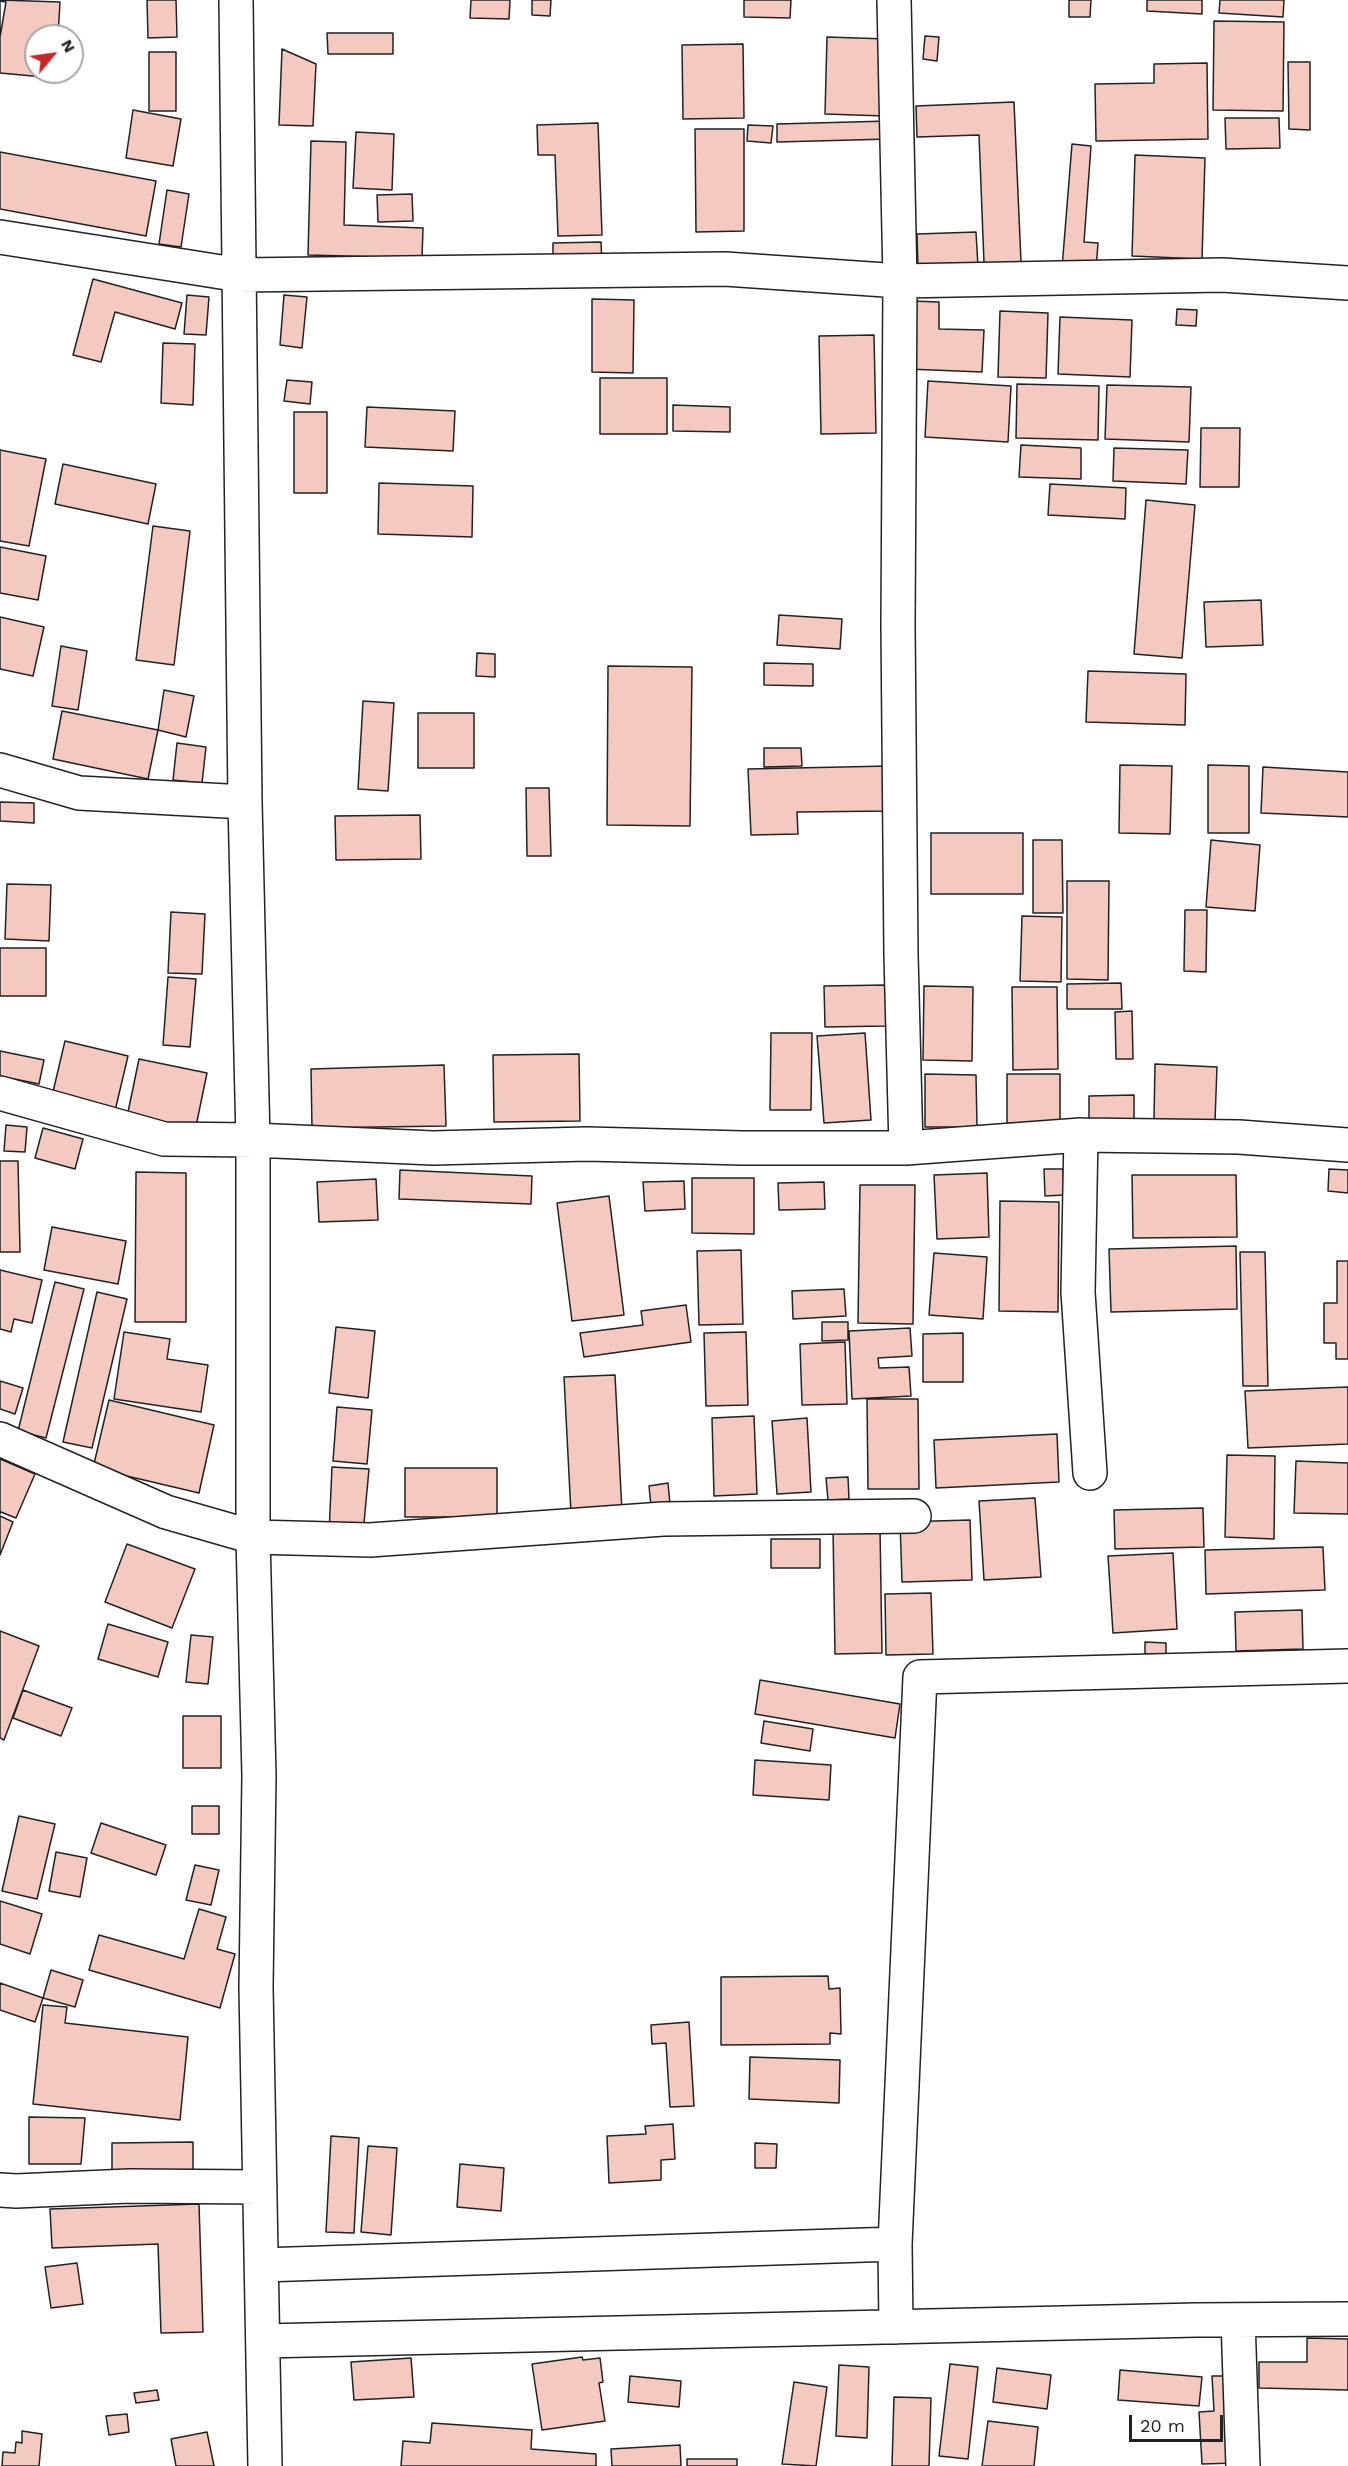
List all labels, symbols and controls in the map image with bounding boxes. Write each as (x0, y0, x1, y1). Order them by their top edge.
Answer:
north arrow (24, 24, 84, 84)
text: N (57, 36, 80, 56)
scale bar (1132, 2403, 1226, 2441)
text: 20 m (1140, 2415, 1185, 2436)

